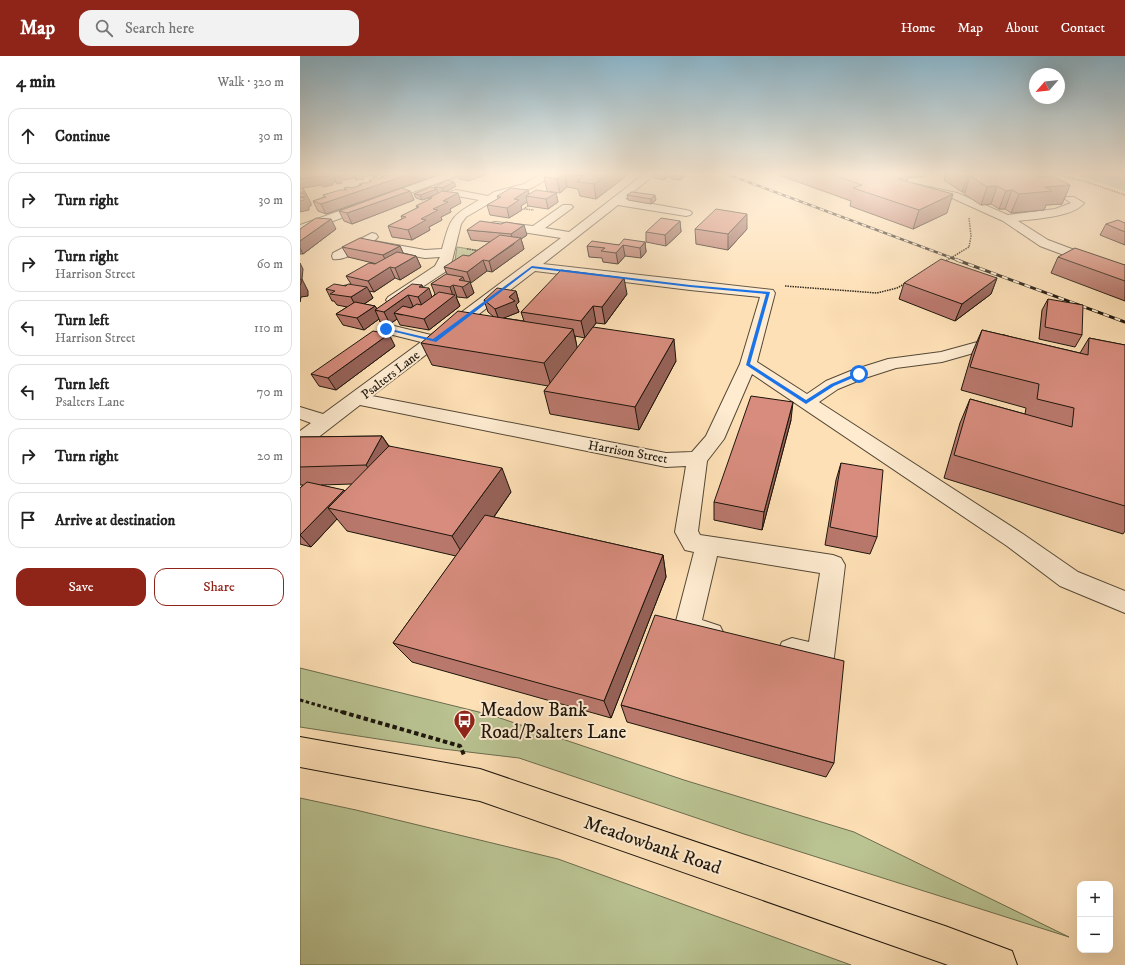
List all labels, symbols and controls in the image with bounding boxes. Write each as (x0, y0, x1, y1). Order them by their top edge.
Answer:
search box (79, 10, 359, 46)
text: Map (20, 17, 55, 40)
icon: search (93, 17, 115, 39)
text: Search here (125, 19, 194, 38)
text: Home (901, 19, 935, 37)
text: Map (957, 19, 983, 37)
text: About (1005, 19, 1039, 37)
text: Contact (1061, 19, 1105, 37)
north arrow (1029, 68, 1065, 104)
text: 4 min (16, 71, 55, 93)
text: Walk · 320 m (218, 74, 284, 90)
icon: ahead (17, 125, 39, 147)
text: Continue (55, 127, 110, 146)
text: 30 m (259, 128, 283, 144)
icon: right (17, 189, 39, 211)
text: Turn right (55, 191, 118, 210)
text: 30 m (259, 192, 283, 208)
text: Turn right (55, 247, 118, 266)
icon: right (17, 253, 39, 275)
text: 60 m (257, 256, 283, 272)
text: Harrison Street (55, 266, 135, 282)
text: Turn left (55, 311, 109, 330)
icon: left (17, 317, 39, 339)
text: 110 m (254, 320, 283, 336)
route end (377, 320, 395, 338)
text: Harrison Street (55, 330, 135, 346)
street label: Psalters Lane (358, 347, 423, 403)
route start (850, 365, 868, 383)
text: Turn left (55, 375, 109, 394)
icon: left (17, 381, 39, 403)
text: 70 m (257, 384, 283, 400)
text: Psalters Lane (55, 394, 125, 410)
street label: Harrison Street (587, 437, 669, 467)
icon: right (17, 445, 39, 467)
text: Turn right (55, 447, 118, 466)
text: 20 m (257, 448, 283, 464)
icon: arrive (17, 509, 39, 531)
text: Arrive at destination (55, 511, 175, 530)
button: Save (16, 568, 146, 606)
button: Share (154, 568, 284, 606)
place label: Meadow Bank Road/Psalters Lane (480, 699, 627, 744)
bus stop icon: Meadow Bank Road/Psalters Lane (452, 707, 478, 740)
street label: Meadowbank Road (581, 811, 725, 880)
map controls (1077, 881, 1113, 953)
button: + (1077, 881, 1113, 917)
button: − (1077, 917, 1113, 953)

